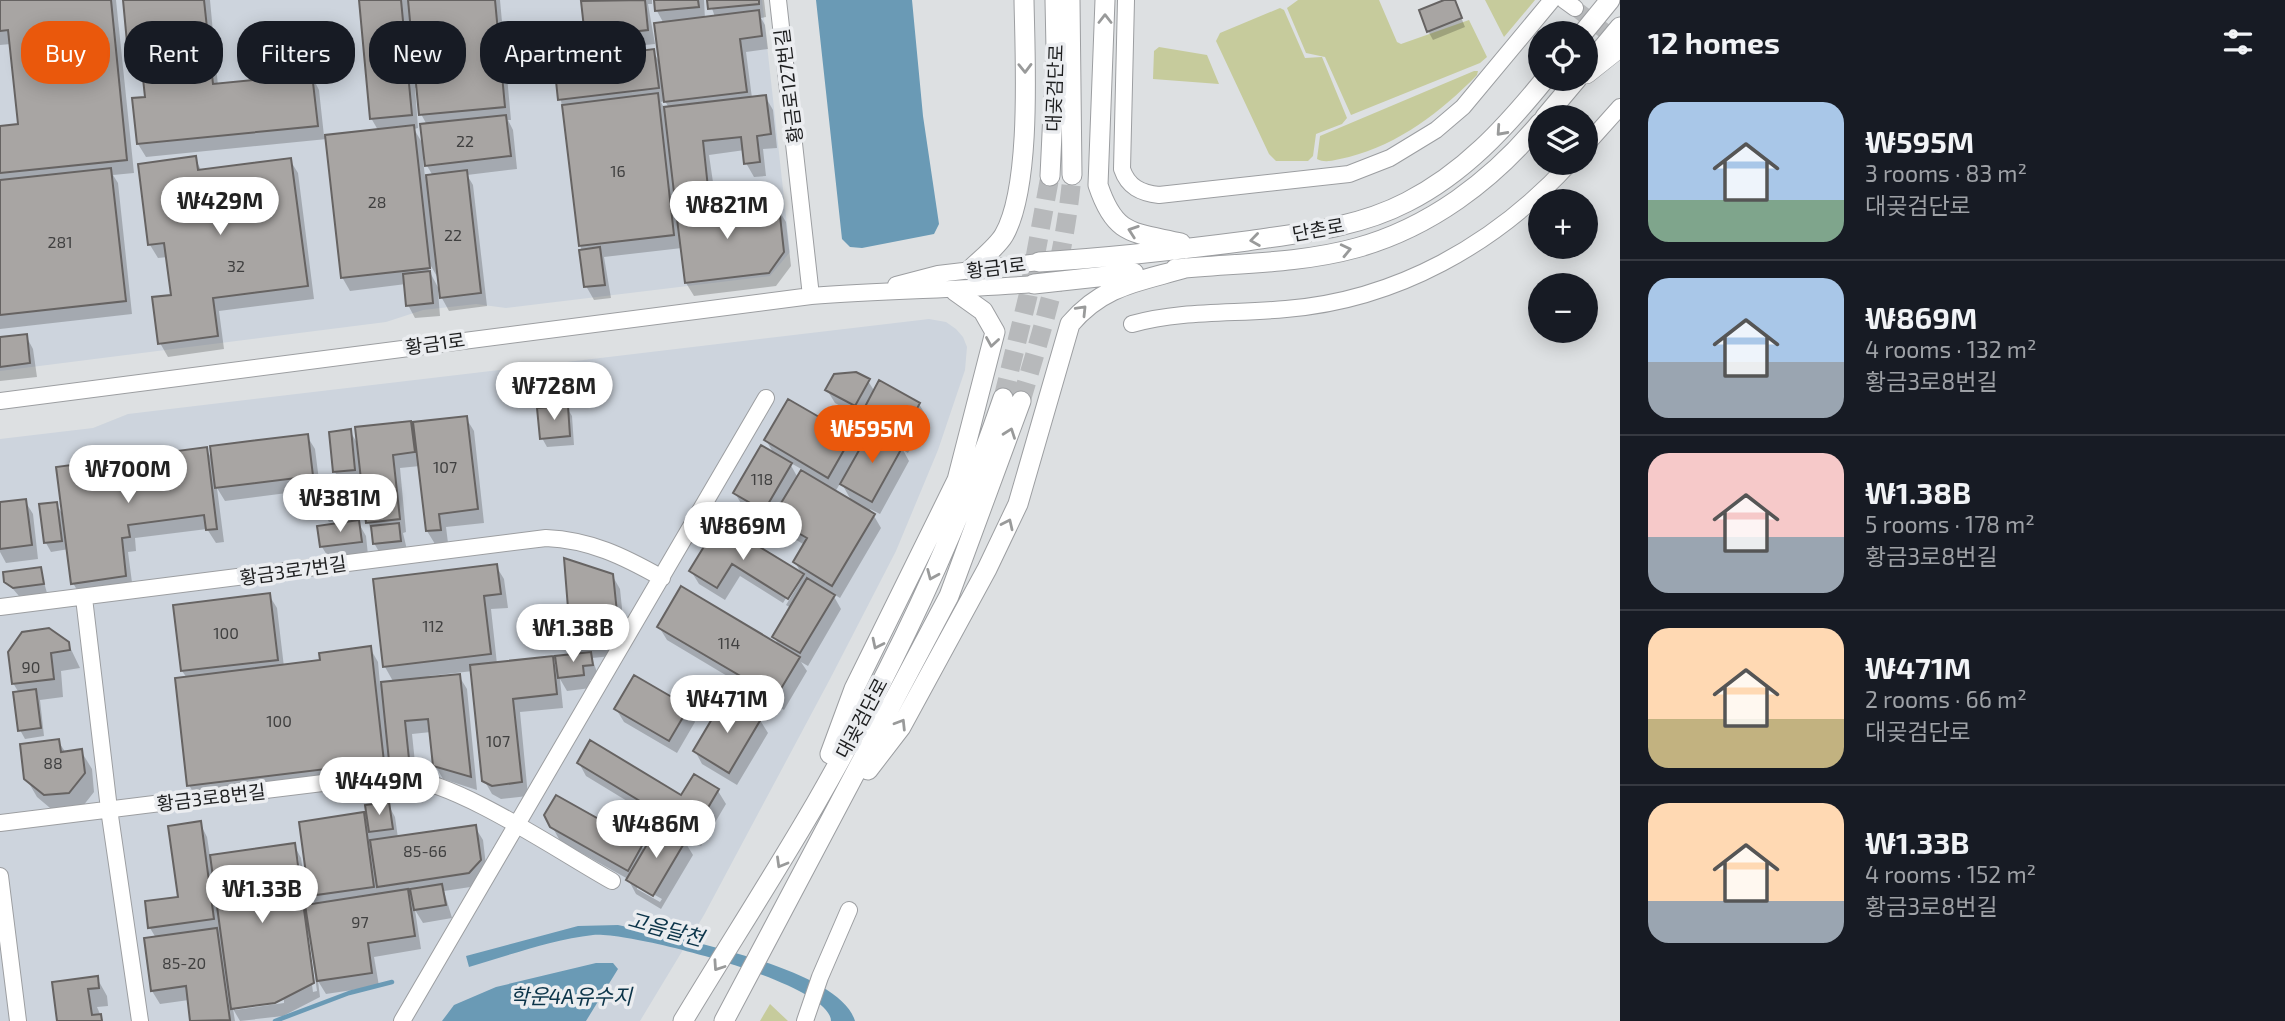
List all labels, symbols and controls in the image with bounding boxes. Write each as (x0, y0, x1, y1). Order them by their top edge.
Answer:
one-way arrow (1097, 13, 1113, 24)
chip: Buy (21, 21, 110, 84)
chip: Rent (124, 21, 223, 84)
chip: Filters (237, 21, 355, 84)
chip: New (369, 21, 466, 84)
chip: Apartment (480, 21, 646, 84)
map controls (1528, 21, 1598, 343)
button: locate (1528, 21, 1598, 91)
icon: filters (2219, 23, 2257, 61)
text: 12 homes (1648, 24, 1780, 60)
street label: 황금로127번길 (770, 27, 806, 145)
street label: 대곶검단로 (1041, 44, 1067, 132)
one-way arrow (1017, 63, 1033, 74)
button: layers (1528, 105, 1598, 175)
one-way arrow (1497, 123, 1509, 136)
text: ₩595M (1865, 123, 1974, 159)
icon: home (1704, 130, 1788, 214)
house number: 22 (456, 131, 474, 150)
text: 3 rooms · 83 m² (1865, 159, 2027, 187)
house number: 16 (610, 161, 626, 180)
pin: ₩429M (171, 177, 269, 237)
pin: ₩821M (678, 182, 776, 241)
text: ₩429M (177, 186, 263, 214)
button: + (1528, 189, 1598, 259)
text: ₩821M (686, 190, 768, 218)
text: 대곶검단로 (1865, 191, 1971, 219)
house number: 28 (368, 192, 386, 211)
street label: 단촌로 (1290, 213, 1346, 245)
house number: 22 (444, 225, 462, 244)
one-way arrow (1128, 225, 1140, 239)
house number: 281 (47, 232, 73, 251)
one-way arrow (1249, 232, 1261, 247)
one-way arrow (1340, 244, 1352, 259)
street label: 황금1로 (965, 252, 1027, 282)
house number: 32 (227, 256, 245, 275)
button: − (1528, 273, 1598, 343)
text: ₩869M (1865, 299, 1977, 335)
one-way arrow (1073, 306, 1086, 319)
icon: home (1704, 306, 1788, 390)
street label: 황금1로 (404, 327, 466, 359)
text: 4 rooms · 132 m² (1865, 335, 2037, 363)
one-way arrow (984, 336, 999, 348)
pin: ₩728M (505, 362, 603, 422)
text: 황금3로8번길 (1865, 367, 1998, 395)
text: ₩728M (512, 371, 596, 399)
pin: ₩595M (823, 406, 921, 465)
text: ₩595M (830, 414, 914, 442)
one-way arrow (1002, 428, 1016, 440)
pin: ₩700M (79, 446, 177, 505)
text: ₩700M (85, 454, 171, 482)
house number: 107 (433, 457, 457, 476)
house number: 118 (751, 469, 773, 488)
text: ₩1.38B (1865, 474, 1971, 510)
pin: ₩381M (291, 475, 389, 534)
icon: home (1704, 481, 1788, 565)
text: ₩381M (299, 483, 381, 511)
pin: ₩869M (694, 503, 792, 562)
text: 5 rooms · 178 m² (1865, 510, 2035, 538)
text: ₩869M (700, 511, 786, 539)
one-way arrow (1000, 519, 1014, 531)
text: 황금3로8번길 (1865, 542, 1998, 570)
street label: 황금3로7번길 (238, 551, 348, 589)
one-way arrow (926, 568, 940, 580)
pin: ₩1.38B (516, 604, 630, 664)
text: ₩1.38B (532, 613, 614, 641)
house number: 112 (422, 616, 444, 635)
house number: 100 (213, 623, 239, 642)
house number: 114 (718, 633, 740, 652)
one-way arrow (871, 637, 885, 649)
text: ₩471M (1865, 649, 1971, 685)
icon: home (1704, 656, 1788, 740)
house number: 90 (22, 657, 40, 676)
street label: 대곶검단로 (830, 674, 892, 762)
pin: ₩471M (678, 676, 776, 735)
text: ₩471M (686, 684, 768, 712)
text: 2 rooms · 66 m² (1865, 685, 2027, 713)
house number: 100 (266, 711, 292, 730)
text: 대곶검단로 (1865, 717, 1971, 745)
one-way arrow (893, 719, 906, 732)
house number: 107 (486, 731, 510, 750)
house number: 88 (43, 753, 63, 772)
pin: ₩449M (330, 758, 428, 817)
text: ₩449M (335, 766, 423, 794)
street label: 황금3로8번길 (155, 779, 267, 815)
pin: ₩486M (607, 800, 705, 860)
text: ₩486M (612, 809, 700, 837)
text: ₩1.33B (1865, 824, 1969, 860)
icon: home (1704, 831, 1788, 915)
house number: 85-66 (403, 841, 447, 860)
one-way arrow (776, 855, 789, 868)
text: 4 rooms · 152 m² (1865, 860, 2036, 888)
pin: ₩1.33B (205, 866, 319, 925)
text: ₩1.33B (222, 874, 302, 902)
text: 황금3로8번길 (1865, 892, 1998, 920)
water label: 고음달천 (625, 906, 709, 951)
house number: 97 (351, 912, 369, 931)
house number: 85-20 (162, 953, 206, 972)
one-way arrow (713, 959, 726, 972)
water label: 학운4A유수지 (510, 983, 634, 1008)

